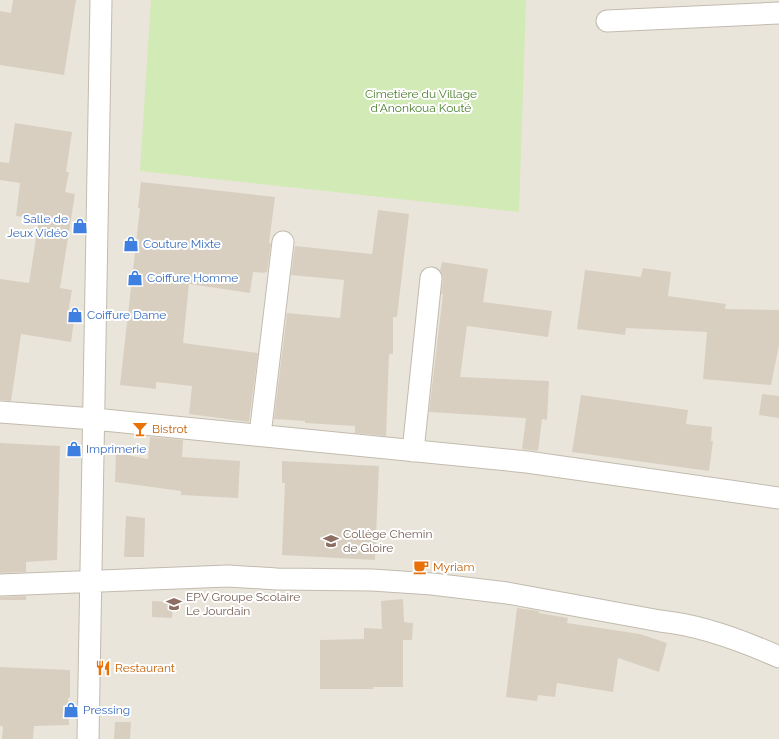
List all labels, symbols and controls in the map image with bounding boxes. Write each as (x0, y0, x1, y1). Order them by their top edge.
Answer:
park label: Cimetière du Village d'Anonkoua Kouté (365, 87, 477, 115)
place label: Salle de Jeux Vidéo (7, 212, 68, 240)
shop icon: Salle de Jeux Vidéo (71, 217, 89, 235)
shop icon: Couture Mixte (122, 235, 140, 253)
place label: Couture Mixte (143, 237, 221, 251)
shop icon: Coiffure Homme (126, 269, 144, 287)
place label: Coiffure Homme (147, 271, 238, 285)
shop icon: Coiffure Dame (66, 306, 84, 324)
place label: Coiffure Dame (87, 308, 166, 322)
bar icon: Bistrot (131, 420, 149, 438)
place label: Bistrot (152, 422, 188, 436)
shop icon: Imprimerie (65, 440, 83, 458)
place label: Imprimerie (86, 442, 146, 456)
place label: Collège Chemin de Gloire (343, 527, 432, 555)
school or university icon: Collège Chemin de Gloire (322, 532, 340, 550)
cafe icon: Myriam (412, 558, 430, 576)
place label: Myriam (433, 560, 474, 574)
place label: EPV Groupe Scolaire Le Jourdain (186, 590, 300, 618)
school or university icon: EPV Groupe Scolaire Le Jourdain (165, 595, 183, 613)
restaurant icon: Restaurant (94, 659, 112, 677)
place label: Restaurant (115, 661, 175, 675)
shop icon: Pressing (62, 701, 80, 719)
place label: Pressing (83, 703, 130, 717)

